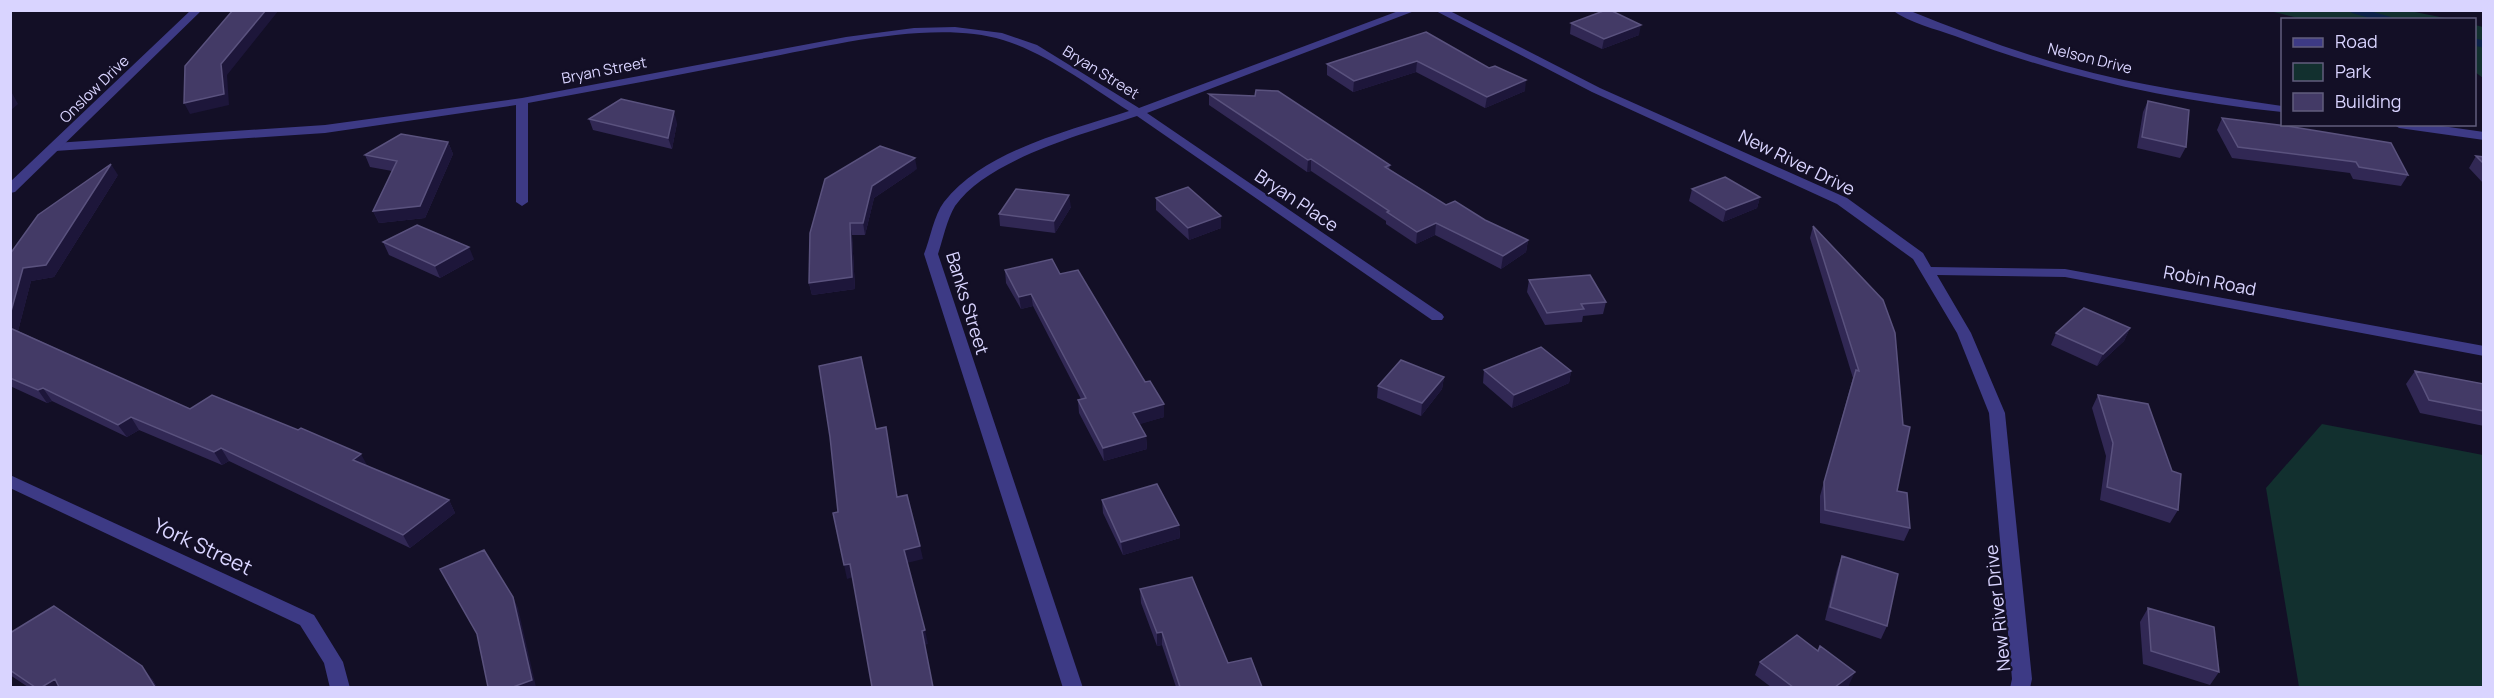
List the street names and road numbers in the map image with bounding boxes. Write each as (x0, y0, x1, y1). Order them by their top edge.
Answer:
street label: Nelson Drive (2046, 37, 2135, 79)
street label: Bryan Street (1059, 40, 1143, 104)
street label: Onslow Drive (55, 50, 134, 128)
street label: Bryan Street (560, 51, 648, 89)
street label: New River Drive (1735, 123, 1859, 201)
street label: Bryan Place (1250, 163, 1344, 237)
street label: Banks Street (941, 249, 995, 357)
street label: Robin Road (2162, 259, 2258, 301)
street label: York Street (149, 511, 257, 581)
street label: New River Drive (1978, 544, 2016, 672)

